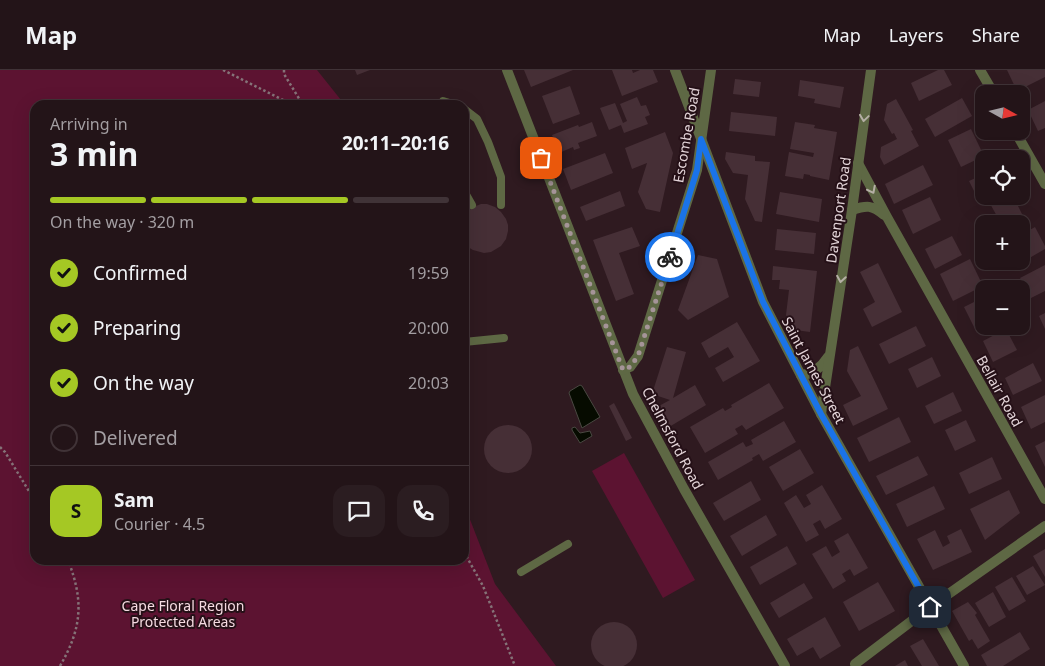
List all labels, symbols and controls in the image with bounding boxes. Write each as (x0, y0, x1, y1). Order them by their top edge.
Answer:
text: Map (25, 18, 77, 51)
text: Map (823, 23, 861, 47)
text: Layers (889, 23, 944, 47)
text: Share (972, 23, 1020, 47)
north arrow (975, 85, 1030, 140)
map controls (975, 85, 1030, 335)
street label: Escombe Road (668, 86, 704, 184)
text: Arriving in (50, 113, 128, 135)
one-way arrow (859, 115, 870, 123)
text: 20:11–20:16 (342, 130, 449, 156)
text: 3 min (50, 132, 138, 175)
pin (520, 137, 562, 179)
icon: bag (527, 144, 555, 172)
button: locate (975, 150, 1030, 205)
street label: Davenport Road (821, 156, 855, 264)
one-way arrow (866, 185, 876, 194)
text: On the way · 320 m (50, 211, 194, 233)
button: + (975, 215, 1030, 270)
courier (645, 232, 695, 282)
icon: bike (656, 243, 684, 271)
icon: check (50, 259, 78, 287)
text: Confirmed (93, 260, 188, 286)
text: 19:59 (408, 262, 449, 284)
one-way arrow (837, 275, 847, 283)
button: − (975, 280, 1030, 335)
street label: Saint James Street (778, 313, 850, 427)
icon: check (50, 314, 78, 342)
text: Preparing (93, 315, 181, 341)
text: 20:00 (408, 317, 449, 339)
street label: Bellair Road (973, 352, 1027, 430)
icon: check (50, 369, 78, 397)
text: On the way (93, 370, 194, 396)
text: 20:03 (408, 372, 449, 394)
street label: Chelmsford Road (638, 383, 708, 493)
text: Delivered (93, 425, 178, 451)
button: chat (333, 485, 385, 537)
button: phone (397, 485, 449, 537)
text: Sam (114, 487, 154, 513)
text: S (71, 498, 81, 524)
text: Courier · 4.5 (114, 513, 205, 535)
pin (909, 586, 951, 628)
icon: home (916, 593, 944, 621)
park label: Cape Floral Region Protected Areas (122, 596, 244, 631)

